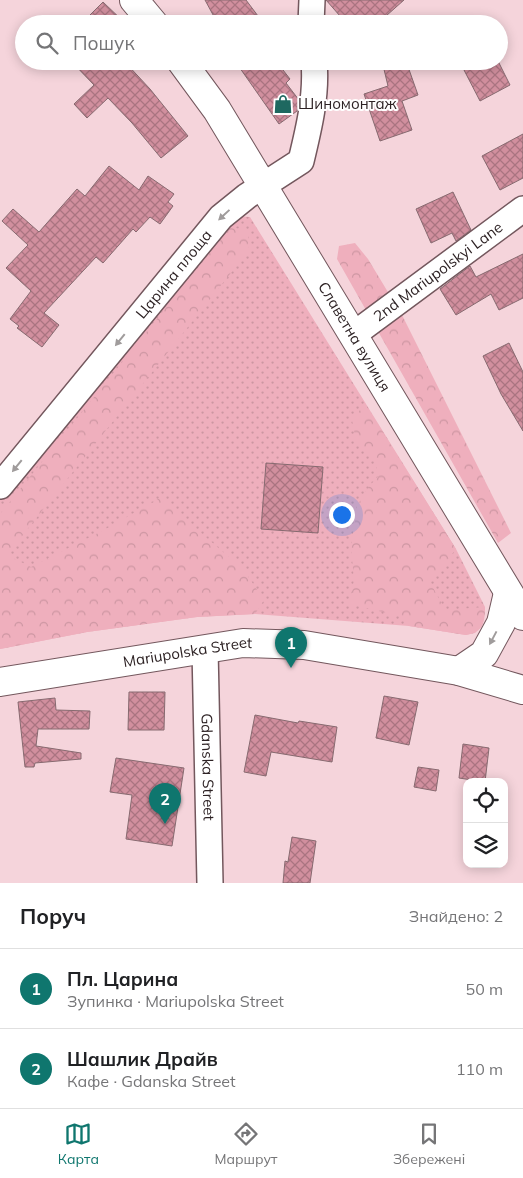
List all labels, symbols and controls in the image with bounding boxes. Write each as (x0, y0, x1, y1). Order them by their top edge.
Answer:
search box (15, 15, 508, 70)
icon: search (33, 29, 61, 57)
text: Пошук (73, 31, 135, 55)
shop icon: Шиномонтаж (272, 93, 294, 115)
place label: Шиномонтаж (298, 94, 398, 113)
one-way arrow (219, 209, 231, 221)
street label: 2nd Mariupolskyi Lane (370, 217, 506, 326)
street label: Царина площа (131, 226, 216, 322)
street label: Славетна вулиця (314, 278, 395, 395)
one-way arrow (115, 333, 126, 346)
one-way arrow (11, 459, 23, 471)
your location (329, 502, 355, 528)
pin: 1 (275, 627, 307, 668)
one-way arrow (489, 631, 497, 646)
street label: Mariupolska Street (122, 633, 252, 671)
street label: Gdanska Street (197, 713, 219, 821)
map controls (463, 778, 508, 868)
button: locate (463, 778, 508, 823)
pin: 2 (149, 783, 181, 824)
button: layers (463, 823, 508, 868)
text: Поруч (20, 903, 86, 929)
text: Знайдено: 2 (409, 906, 503, 926)
text: Пл. Царина (67, 967, 178, 991)
text: 1 (31, 979, 41, 999)
text: 50 m (466, 979, 503, 999)
text: Зупинка · Mariupolska Street (67, 991, 284, 1011)
text: Шашлик Драйв (67, 1047, 218, 1071)
text: 2 (31, 1059, 41, 1079)
text: 110 m (456, 1059, 503, 1079)
text: Кафе · Gdanska Street (67, 1071, 236, 1091)
tab: Карта (58, 1120, 99, 1168)
tab: Маршрут (214, 1120, 277, 1168)
tab: Збережені (393, 1120, 465, 1168)

